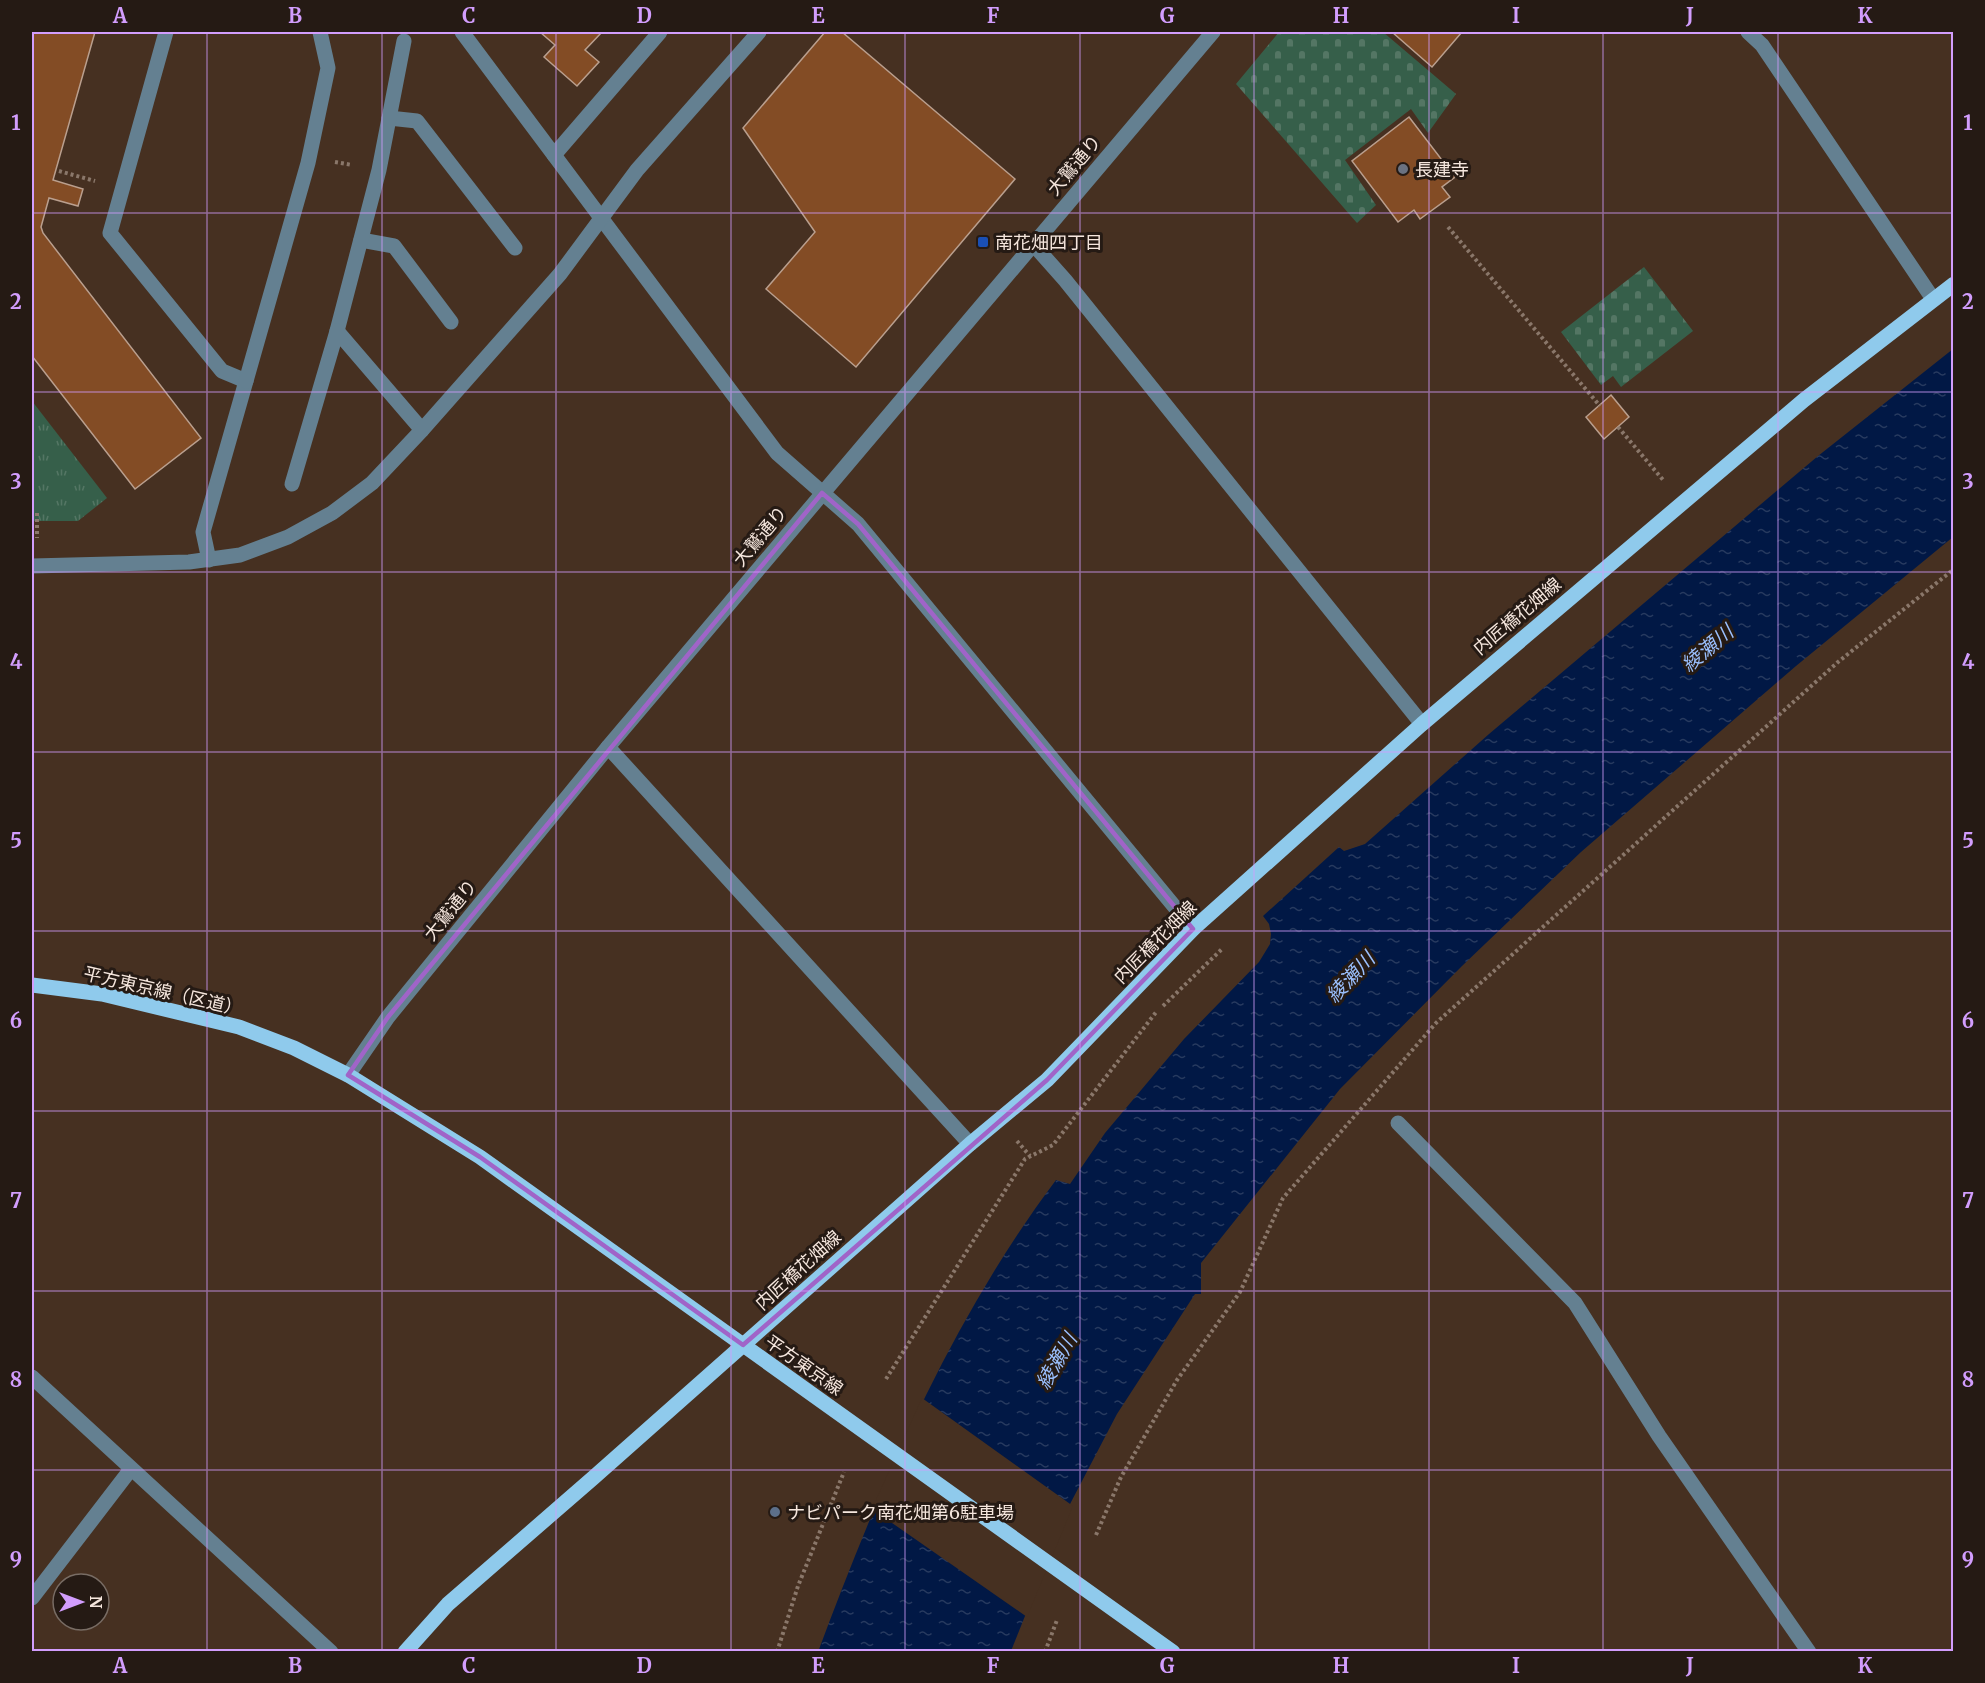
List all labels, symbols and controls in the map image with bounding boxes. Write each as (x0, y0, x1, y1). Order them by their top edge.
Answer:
text: A (112, 3, 128, 28)
text: B (288, 3, 302, 28)
text: C (462, 3, 476, 28)
text: D (636, 3, 652, 28)
text: E (811, 3, 825, 28)
text: F (987, 3, 1000, 28)
text: G (1160, 3, 1175, 28)
text: H (1333, 3, 1349, 28)
text: I (1512, 3, 1520, 28)
text: J (1685, 3, 1694, 28)
text: K (1858, 3, 1873, 28)
text: 1 (11, 110, 21, 135)
text: 1 (1963, 110, 1973, 135)
street label: 大鷲通り (1042, 130, 1106, 200)
place label: 長建寺 (1415, 158, 1469, 181)
marker: 長建寺 (1396, 162, 1410, 176)
place label: 南花畑四丁目 (995, 231, 1103, 254)
marker: 南花畑四丁目 (976, 235, 990, 249)
text: 2 (10, 289, 22, 314)
text: 2 (1962, 289, 1974, 314)
text: 3 (10, 469, 22, 494)
text: 3 (1962, 469, 1974, 494)
street label: 大鷲通り (728, 501, 792, 571)
street label: 内匠橋花畑線 (1468, 572, 1566, 660)
water label: 綾瀬川 (1676, 618, 1740, 677)
text: 4 (10, 649, 23, 674)
text: 4 (1962, 649, 1975, 674)
text: 5 (10, 828, 22, 853)
text: 5 (1962, 828, 1974, 853)
street label: 大鷲通り (418, 875, 482, 945)
street label: 内匠橋花畑線 (1109, 896, 1201, 988)
water label: 綾瀬川 (1320, 945, 1381, 1007)
street label: 平方東京線（区道） (81, 962, 245, 1020)
text: 6 (10, 1008, 22, 1033)
text: 6 (1962, 1008, 1974, 1033)
text: 7 (10, 1188, 22, 1213)
text: 7 (1962, 1188, 1974, 1213)
street label: 内匠橋花畑線 (750, 1225, 846, 1315)
water label: 綾瀬川 (1030, 1327, 1083, 1393)
street label: 平方東京線 (761, 1330, 847, 1400)
text: 8 (10, 1367, 22, 1392)
text: 8 (1962, 1367, 1974, 1392)
place label: ナビパーク南花畑第6駐車場 (787, 1501, 1014, 1524)
marker: ナビパーク南花畑第6駐車場 (768, 1505, 782, 1519)
text: 9 (10, 1547, 22, 1572)
text: 9 (1962, 1547, 1974, 1572)
north arrow (51, 1572, 111, 1632)
text: N (86, 1596, 106, 1609)
text: A (112, 1653, 128, 1678)
text: B (288, 1653, 302, 1678)
text: C (462, 1653, 476, 1678)
text: D (636, 1653, 652, 1678)
text: E (811, 1653, 825, 1678)
text: F (987, 1653, 1000, 1678)
text: G (1160, 1653, 1175, 1678)
text: H (1333, 1653, 1349, 1678)
text: I (1512, 1653, 1520, 1678)
text: J (1685, 1653, 1694, 1678)
text: K (1858, 1653, 1873, 1678)

